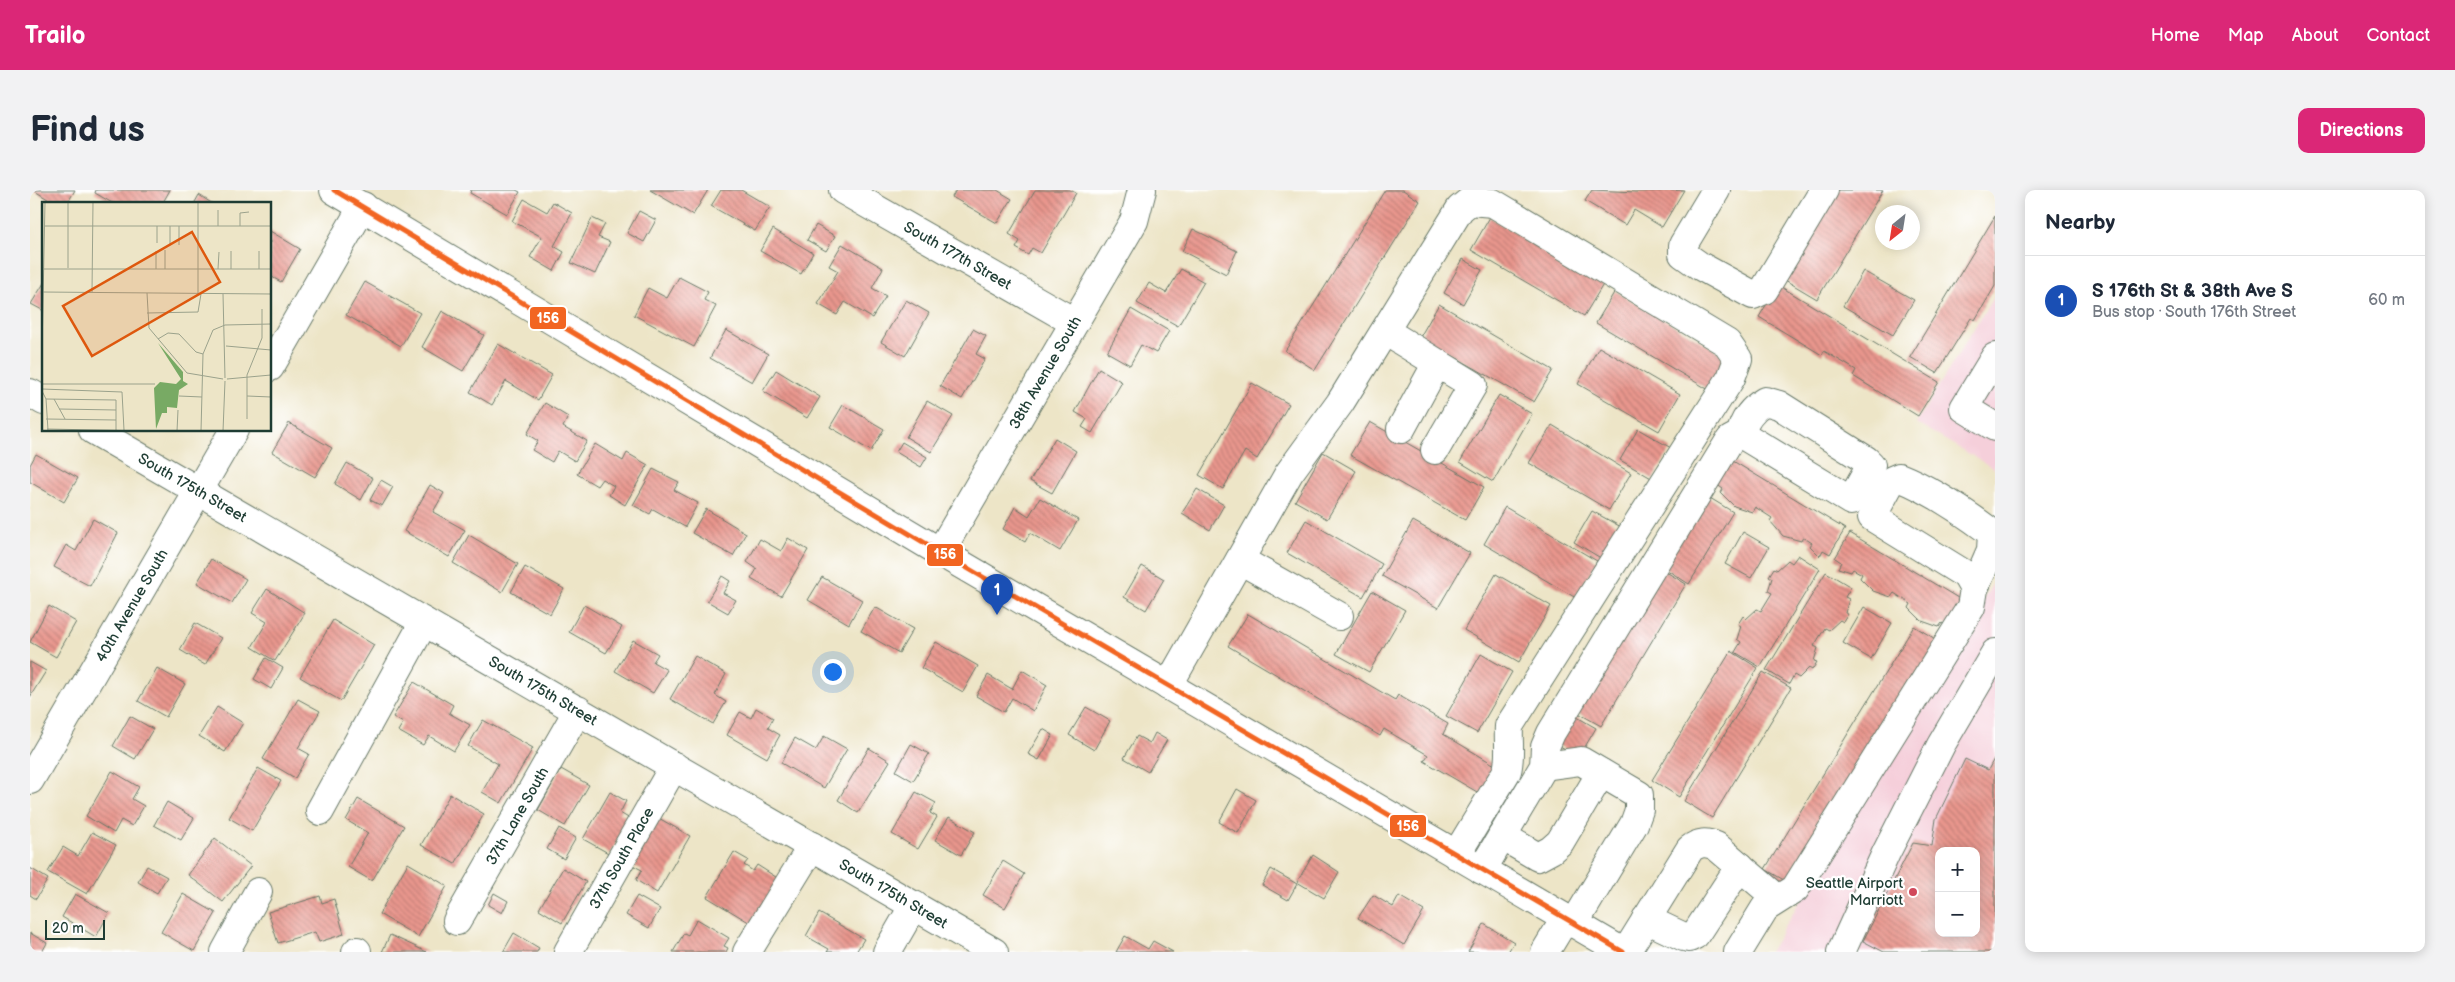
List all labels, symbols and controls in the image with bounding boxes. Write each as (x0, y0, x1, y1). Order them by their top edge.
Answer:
text: Trailo (25, 21, 85, 50)
text: Home (2151, 25, 2200, 46)
text: Map (2228, 25, 2264, 46)
text: About (2292, 25, 2339, 46)
text: Contact (2367, 25, 2430, 46)
button: Directions (2298, 108, 2425, 153)
text: Find us (30, 109, 145, 152)
inset map (42, 202, 271, 431)
north arrow (1875, 205, 1920, 250)
text: Nearby (2045, 210, 2115, 235)
street label: South 177th Street (900, 217, 1015, 294)
text: S 176th St & 38th Ave S (2092, 280, 2293, 303)
text: 1 (2058, 291, 2064, 310)
text: 60 m (2368, 291, 2405, 310)
text: Bus stop · South 176th Street (2092, 303, 2296, 322)
line badge: 156 (529, 306, 567, 330)
text: 156 (537, 310, 559, 327)
street label: 38th Avenue South (1005, 313, 1086, 432)
street label: South 175th Street (135, 449, 251, 527)
line badge: 156 (926, 543, 964, 567)
street label: 40th Avenue South (91, 545, 172, 665)
text: 156 (934, 546, 956, 563)
pin: 1 (981, 574, 1013, 615)
street label: South 175th Street (485, 652, 601, 730)
your location (820, 659, 846, 685)
street label: 37th Lane South (482, 764, 553, 869)
street label: 37th South Place (585, 804, 658, 912)
line badge: 156 (1389, 814, 1427, 838)
text: 156 (1397, 818, 1419, 835)
map controls (1935, 847, 1980, 937)
button: + (1935, 847, 1980, 892)
street label: South 175th Street (836, 855, 951, 933)
place label: Seattle Airport Marriott (1806, 874, 1903, 910)
marker: Seattle Airport Marriott (1907, 886, 1919, 898)
button: − (1935, 892, 1980, 937)
scale bar (45, 917, 105, 940)
text: 20 m (52, 920, 84, 937)

